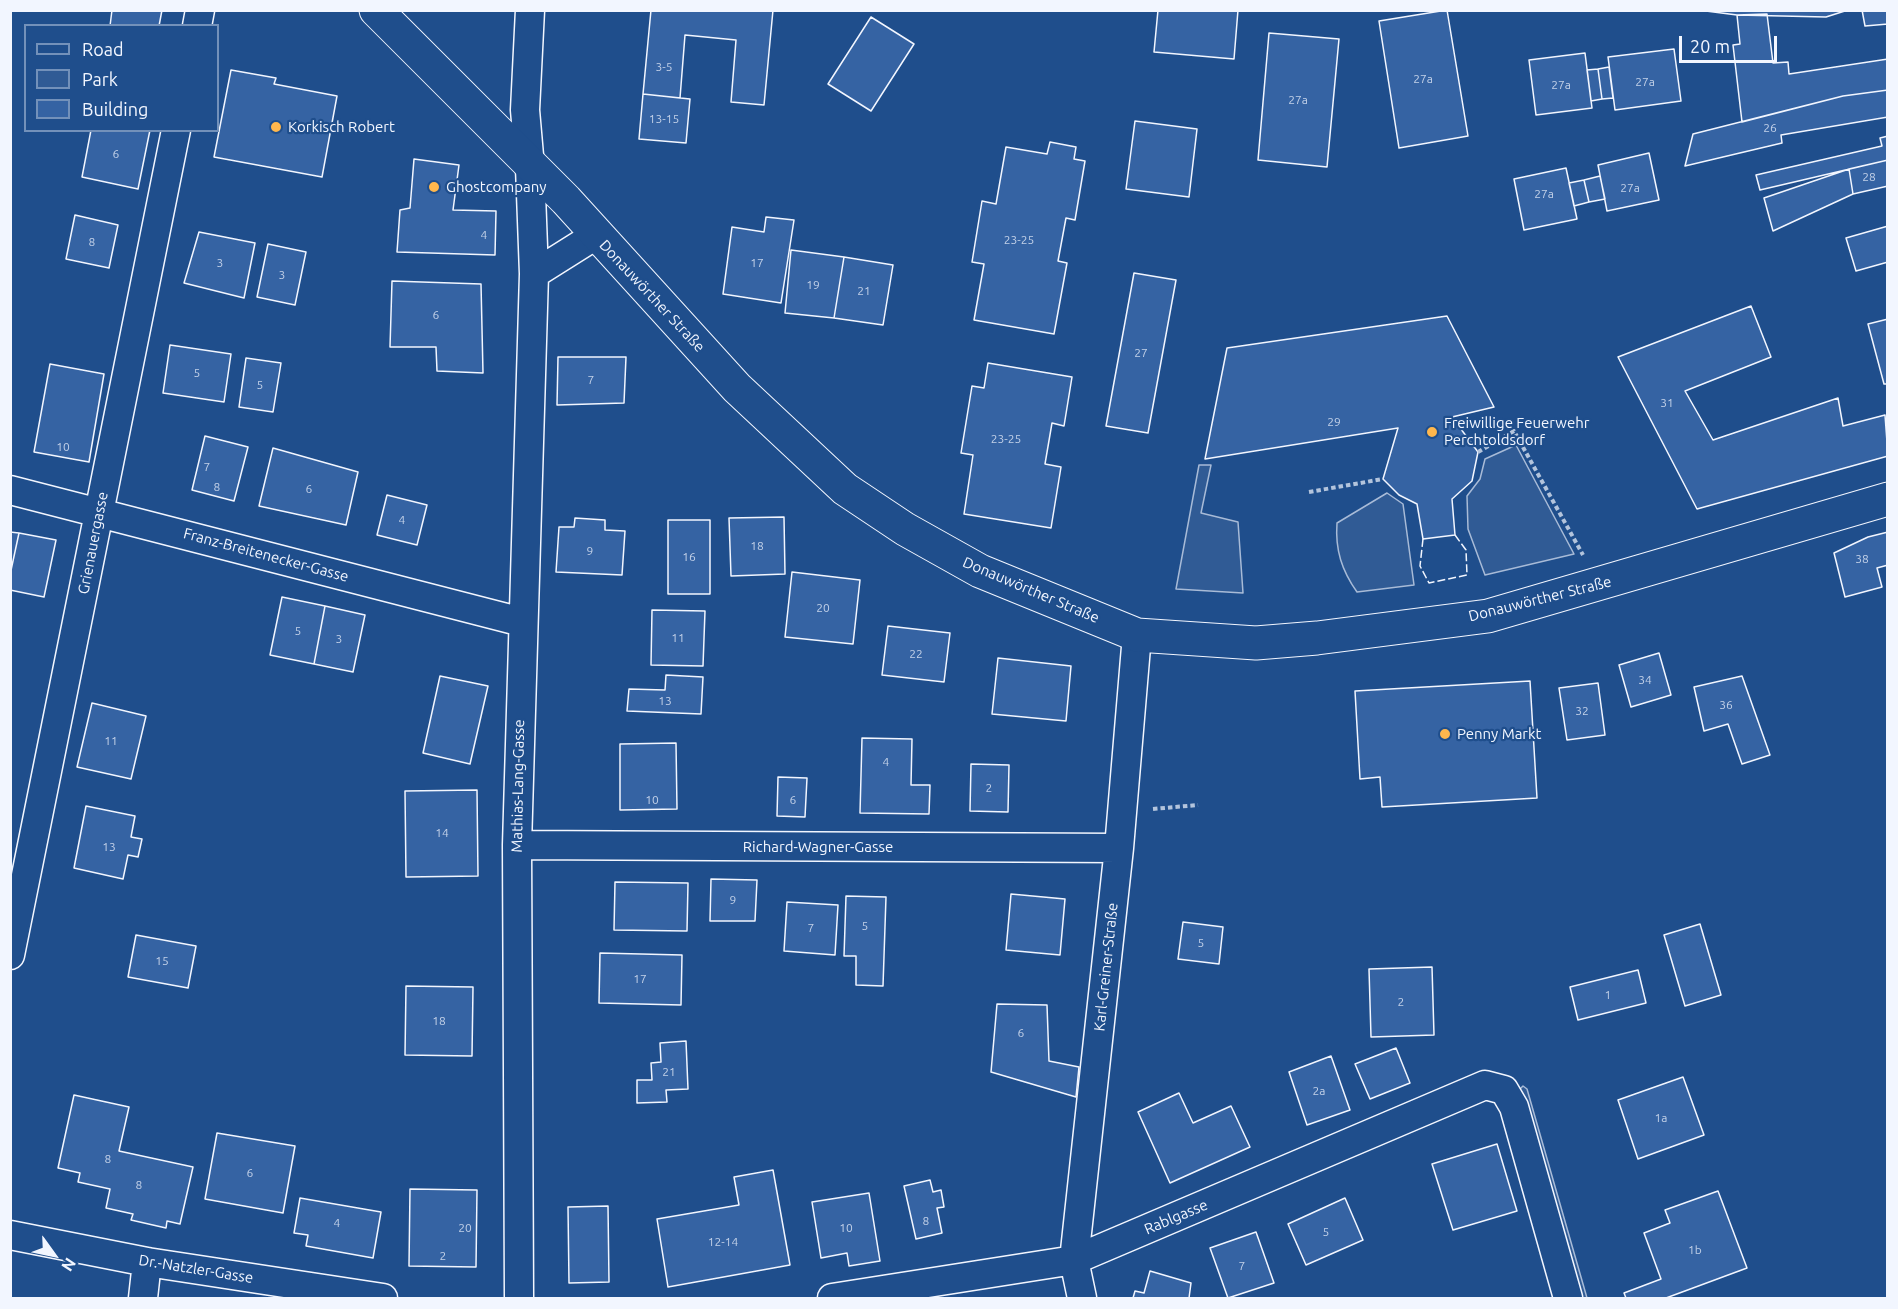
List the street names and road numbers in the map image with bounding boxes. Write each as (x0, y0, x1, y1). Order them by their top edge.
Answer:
street label: Donauwörther Straße (595, 236, 709, 356)
street label: Grienauergasse (74, 490, 112, 596)
street label: Franz-Breitenecker-Gasse (181, 524, 351, 586)
street label: Donauwörther Straße (960, 553, 1102, 627)
street label: Donauwörther Straße (1467, 573, 1613, 625)
street label: Mathias-Lang-Gasse (508, 719, 528, 853)
street label: Richard-Wagner-Gasse (743, 838, 893, 856)
street label: Karl-Greiner-Straße (1090, 902, 1122, 1032)
street label: Rablgasse (1141, 1196, 1211, 1238)
street label: Dr.-Natzler-Gasse (137, 1251, 255, 1287)

